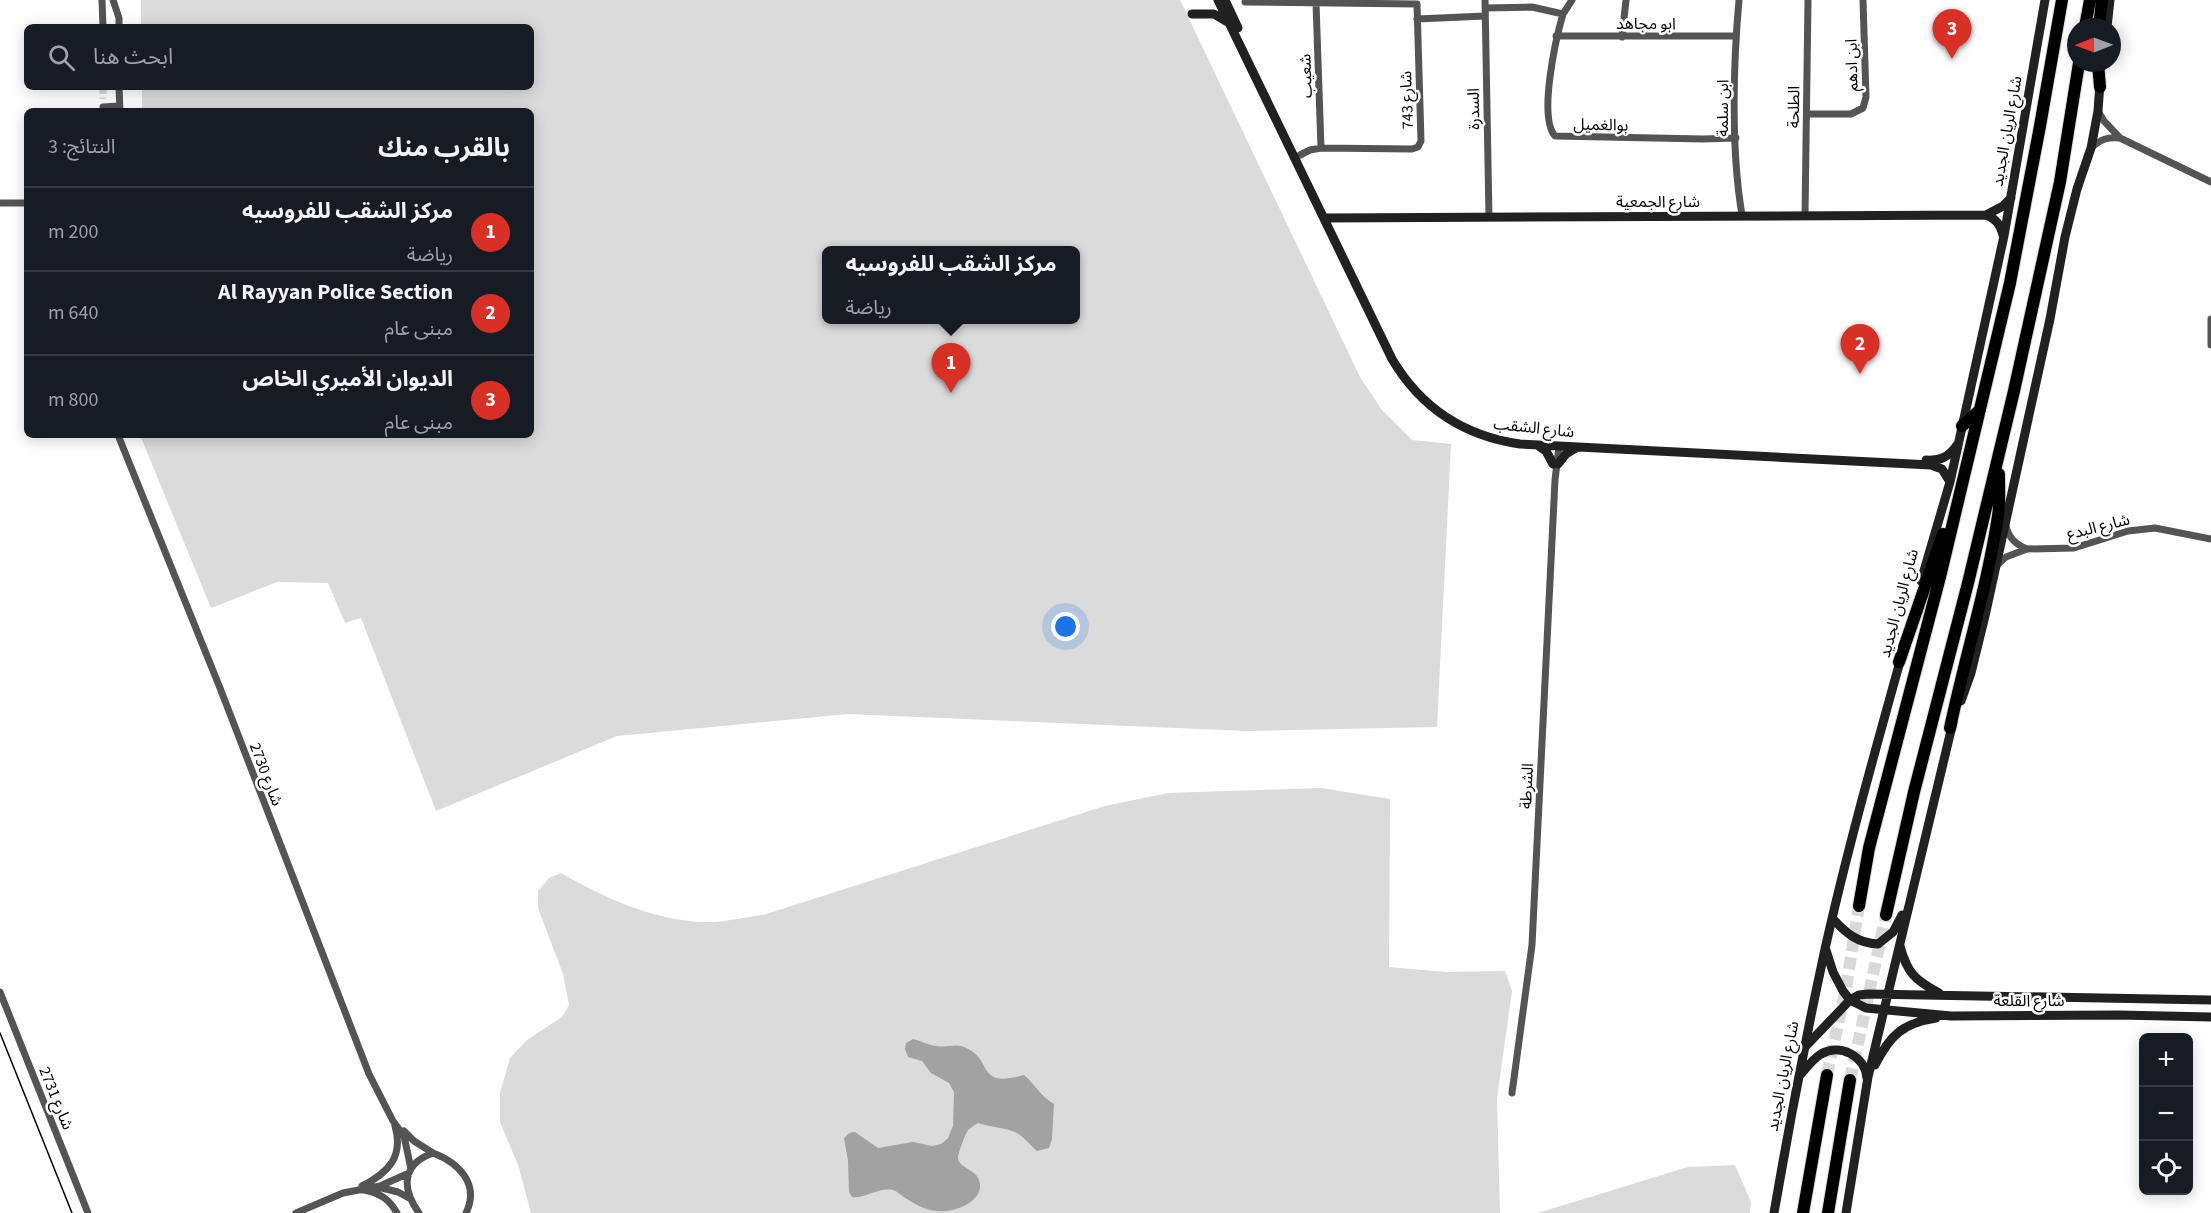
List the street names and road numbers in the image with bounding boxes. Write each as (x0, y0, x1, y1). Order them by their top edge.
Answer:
street label: ابو مجاهد (1616, 13, 1676, 35)
street label: ابن ادهم (1841, 38, 1864, 91)
street label: شعيب (1294, 53, 1318, 99)
street label: شارع 743 (1395, 70, 1420, 129)
street label: شارع الريان الجديد (1986, 74, 2029, 188)
street label: ابن سلمة (1712, 79, 1734, 137)
street label: الطلحة (1783, 86, 1805, 128)
street label: السدرة (1463, 88, 1485, 130)
street label: بوالغميل (1573, 114, 1629, 136)
street label: شارع الجمعية (1616, 191, 1700, 214)
street label: شارع الشقب (1492, 413, 1576, 444)
street label: شارع البدع (2064, 508, 2132, 546)
street label: شارع الريان الجديد (1874, 546, 1925, 660)
street label: شارع 2730 (243, 740, 288, 810)
street label: الشرطة (1515, 762, 1539, 810)
street label: شارع القلعة (1993, 990, 2065, 1013)
street label: شارع الريان الجديد (1762, 1019, 1805, 1133)
street label: شارع 2731 (33, 1064, 79, 1134)

